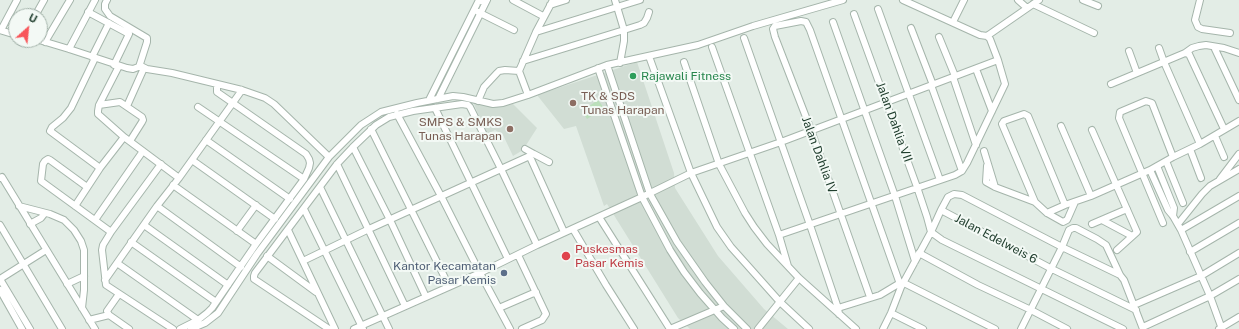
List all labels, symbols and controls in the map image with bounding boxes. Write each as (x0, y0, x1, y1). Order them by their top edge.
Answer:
north arrow (8, 8, 48, 48)
text: U (27, 11, 39, 25)
place label: Rajawali Fitness (641, 69, 731, 83)
marker: Rajawali Fitness (628, 71, 638, 81)
street label: Jalan Dahlia VII (873, 80, 915, 164)
place label: TK & SDS Tunas Harapan (581, 89, 664, 117)
marker: TK & SDS Tunas Harapan (568, 98, 578, 108)
place label: SMPS & SMKS Tunas Harapan (419, 115, 502, 143)
street label: Jalan Dahlia IV (798, 115, 840, 195)
marker: SMPS & SMKS Tunas Harapan (505, 124, 515, 134)
street label: Jalan Edelweis 6 (952, 211, 1040, 267)
place label: Puskesmas Pasar Kemis (575, 242, 643, 270)
marker: Puskesmas Pasar Kemis (560, 250, 572, 262)
place label: Kantor Kecamatan Pasar Kemis (393, 259, 496, 287)
marker: Kantor Kecamatan Pasar Kemis (499, 268, 509, 278)

